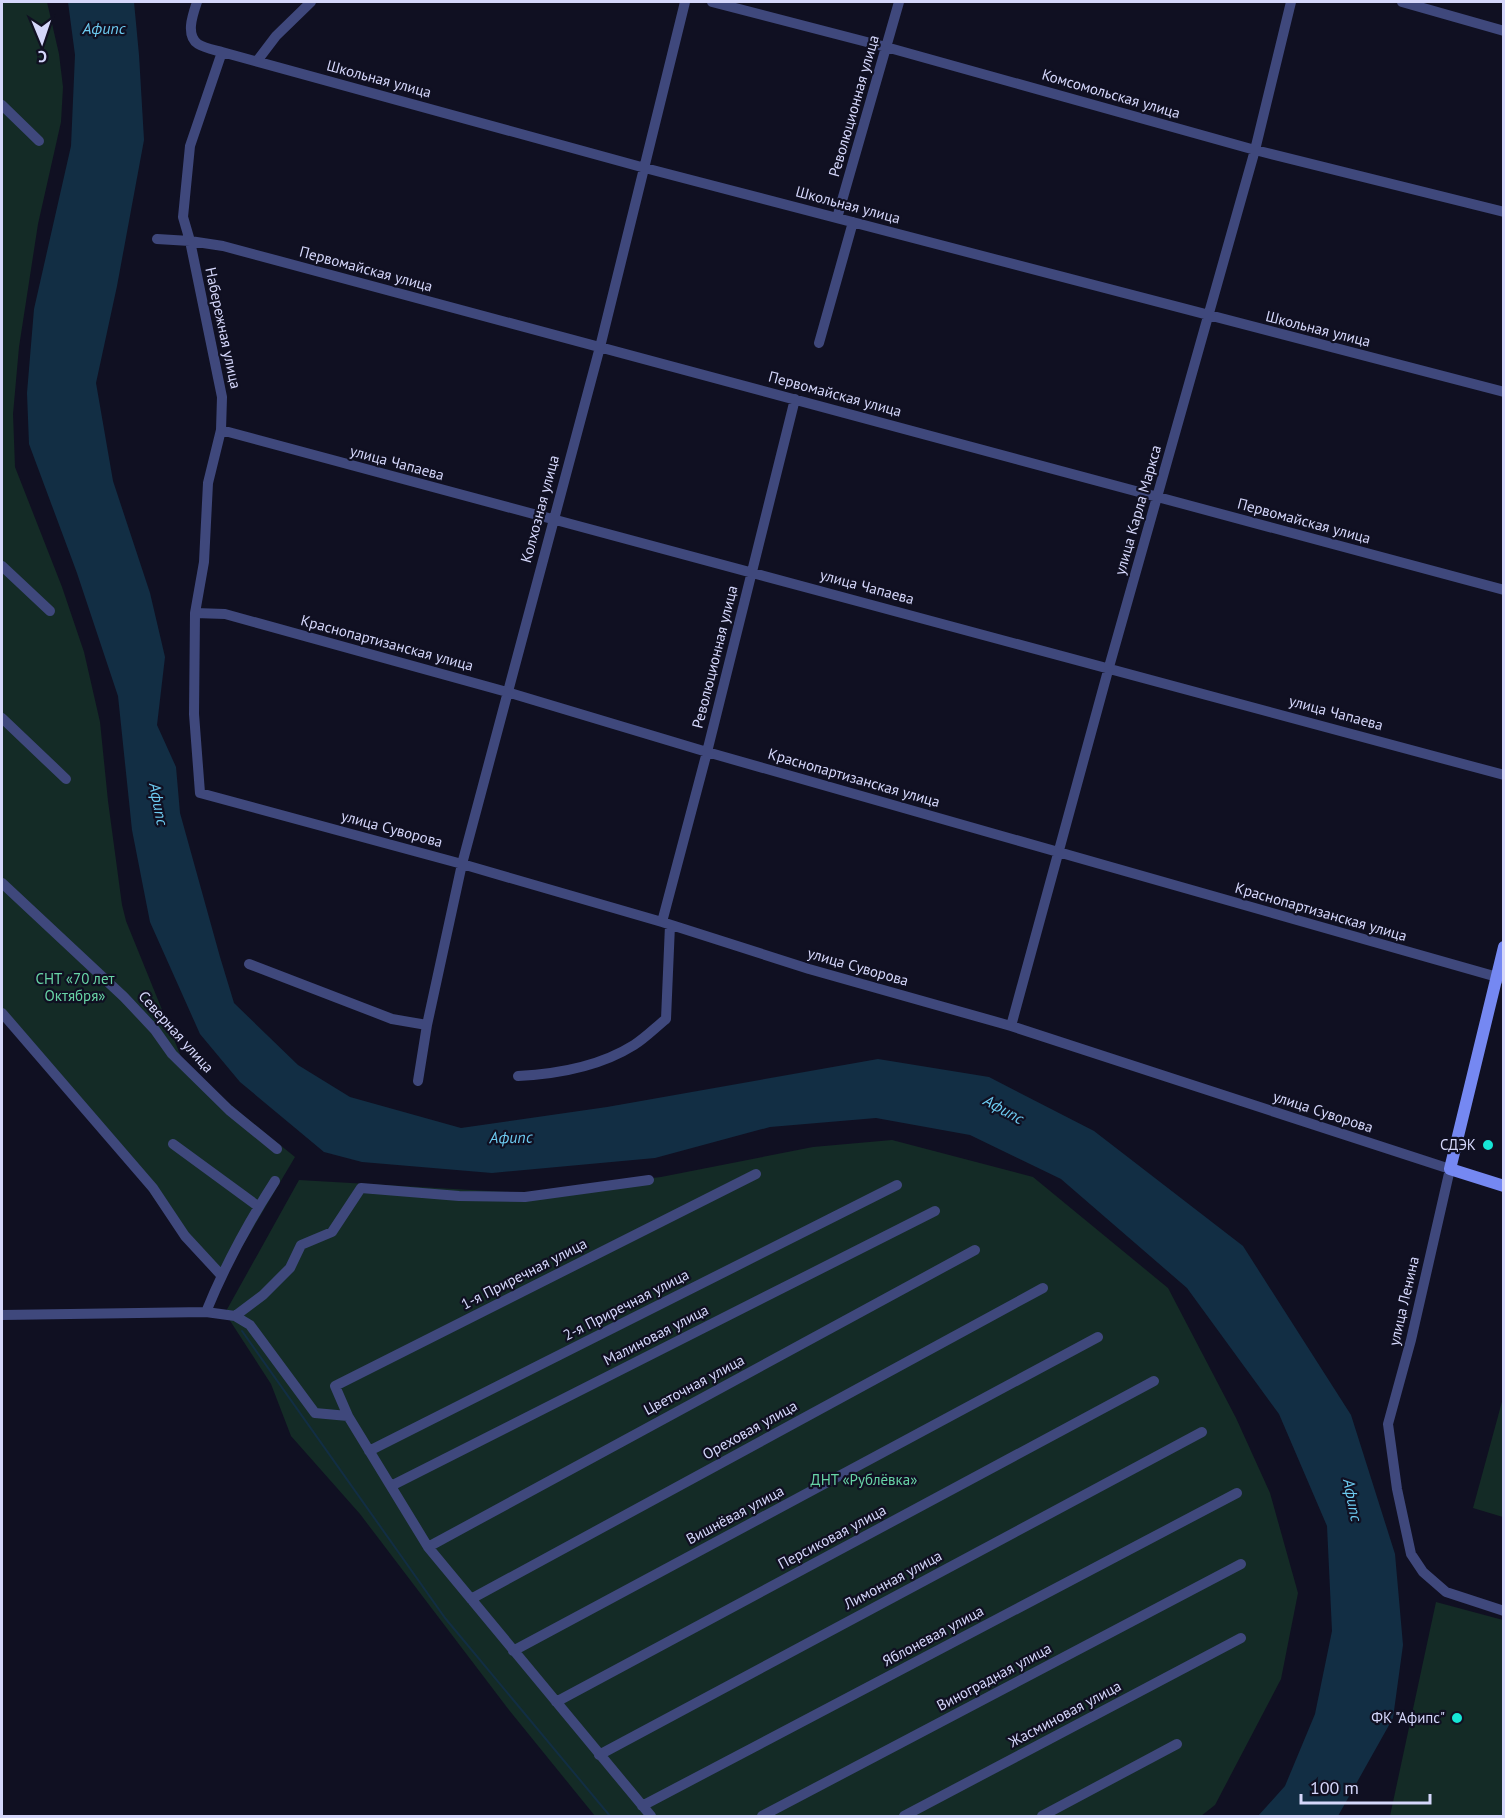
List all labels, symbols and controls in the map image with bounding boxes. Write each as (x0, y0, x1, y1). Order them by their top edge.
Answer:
north arrow (12, 12, 72, 72)
water label: Афипс (81, 18, 126, 38)
street label: Революционная улица (824, 33, 883, 179)
text: С (38, 47, 47, 67)
street label: Школьная улица (325, 55, 433, 102)
street label: Комсомольская улица (1040, 65, 1182, 122)
street label: Школьная улица (794, 181, 902, 228)
street label: Первомайская улица (297, 242, 435, 295)
street label: Набережная улица (201, 265, 246, 390)
street label: Школьная улица (1264, 306, 1373, 351)
street label: Первомайская улица (766, 367, 904, 420)
street label: улица Чапаева (348, 441, 446, 484)
street label: улица Карла Маркса (1110, 443, 1165, 577)
street label: Колхозная улица (516, 453, 563, 565)
street label: Первомайская улица (1235, 494, 1373, 547)
street label: улица Чапаева (818, 565, 916, 608)
street label: Революционная улица (688, 583, 741, 730)
street label: Краснопартизанская улица (299, 610, 476, 675)
street label: улица Чапаева (1287, 691, 1385, 734)
street label: Краснопартизанская улица (766, 744, 942, 811)
water label: Афипс (145, 780, 173, 827)
street label: улица Суворова (339, 806, 445, 851)
street label: Краснопартизанская улица (1233, 878, 1409, 945)
street label: улица Суворова (805, 943, 911, 990)
park label: СНТ «70 лет Октября» (35, 969, 115, 1005)
street label: Северная улица (135, 987, 218, 1077)
street label: улица Суворова (1271, 1086, 1376, 1137)
water label: Афипс (979, 1089, 1028, 1128)
water label: Афипс (488, 1127, 533, 1147)
place label: СДЭК (1440, 1135, 1476, 1154)
marker: СДЭК (1481, 1138, 1495, 1152)
street label: 1-я Приречная улица (458, 1234, 590, 1314)
street label: улица Ленина (1384, 1254, 1423, 1347)
street label: 2-я Приречная улица (560, 1265, 692, 1345)
street label: Малиновая улица (600, 1300, 712, 1369)
street label: Цветочная улица (640, 1350, 747, 1419)
street label: Ореховая улица (699, 1396, 800, 1463)
park label: ДНТ «Рублёвка» (811, 1470, 917, 1489)
water label: Афипс (1339, 1476, 1367, 1523)
street label: Вишнёвая улица (683, 1481, 787, 1548)
street label: Персиковая улица (774, 1500, 889, 1573)
street label: Лимонная улица (840, 1546, 945, 1614)
street label: Яблоневая улица (879, 1601, 987, 1670)
street label: Виноградная улица (933, 1638, 1054, 1715)
street label: Жасминовая улица (1004, 1676, 1124, 1752)
place label: ФК "Афипс" (1371, 1708, 1445, 1727)
marker: ФК "Афипс" (1450, 1711, 1464, 1725)
scale bar (1301, 1767, 1430, 1805)
text: 100 m (1310, 1776, 1359, 1799)

